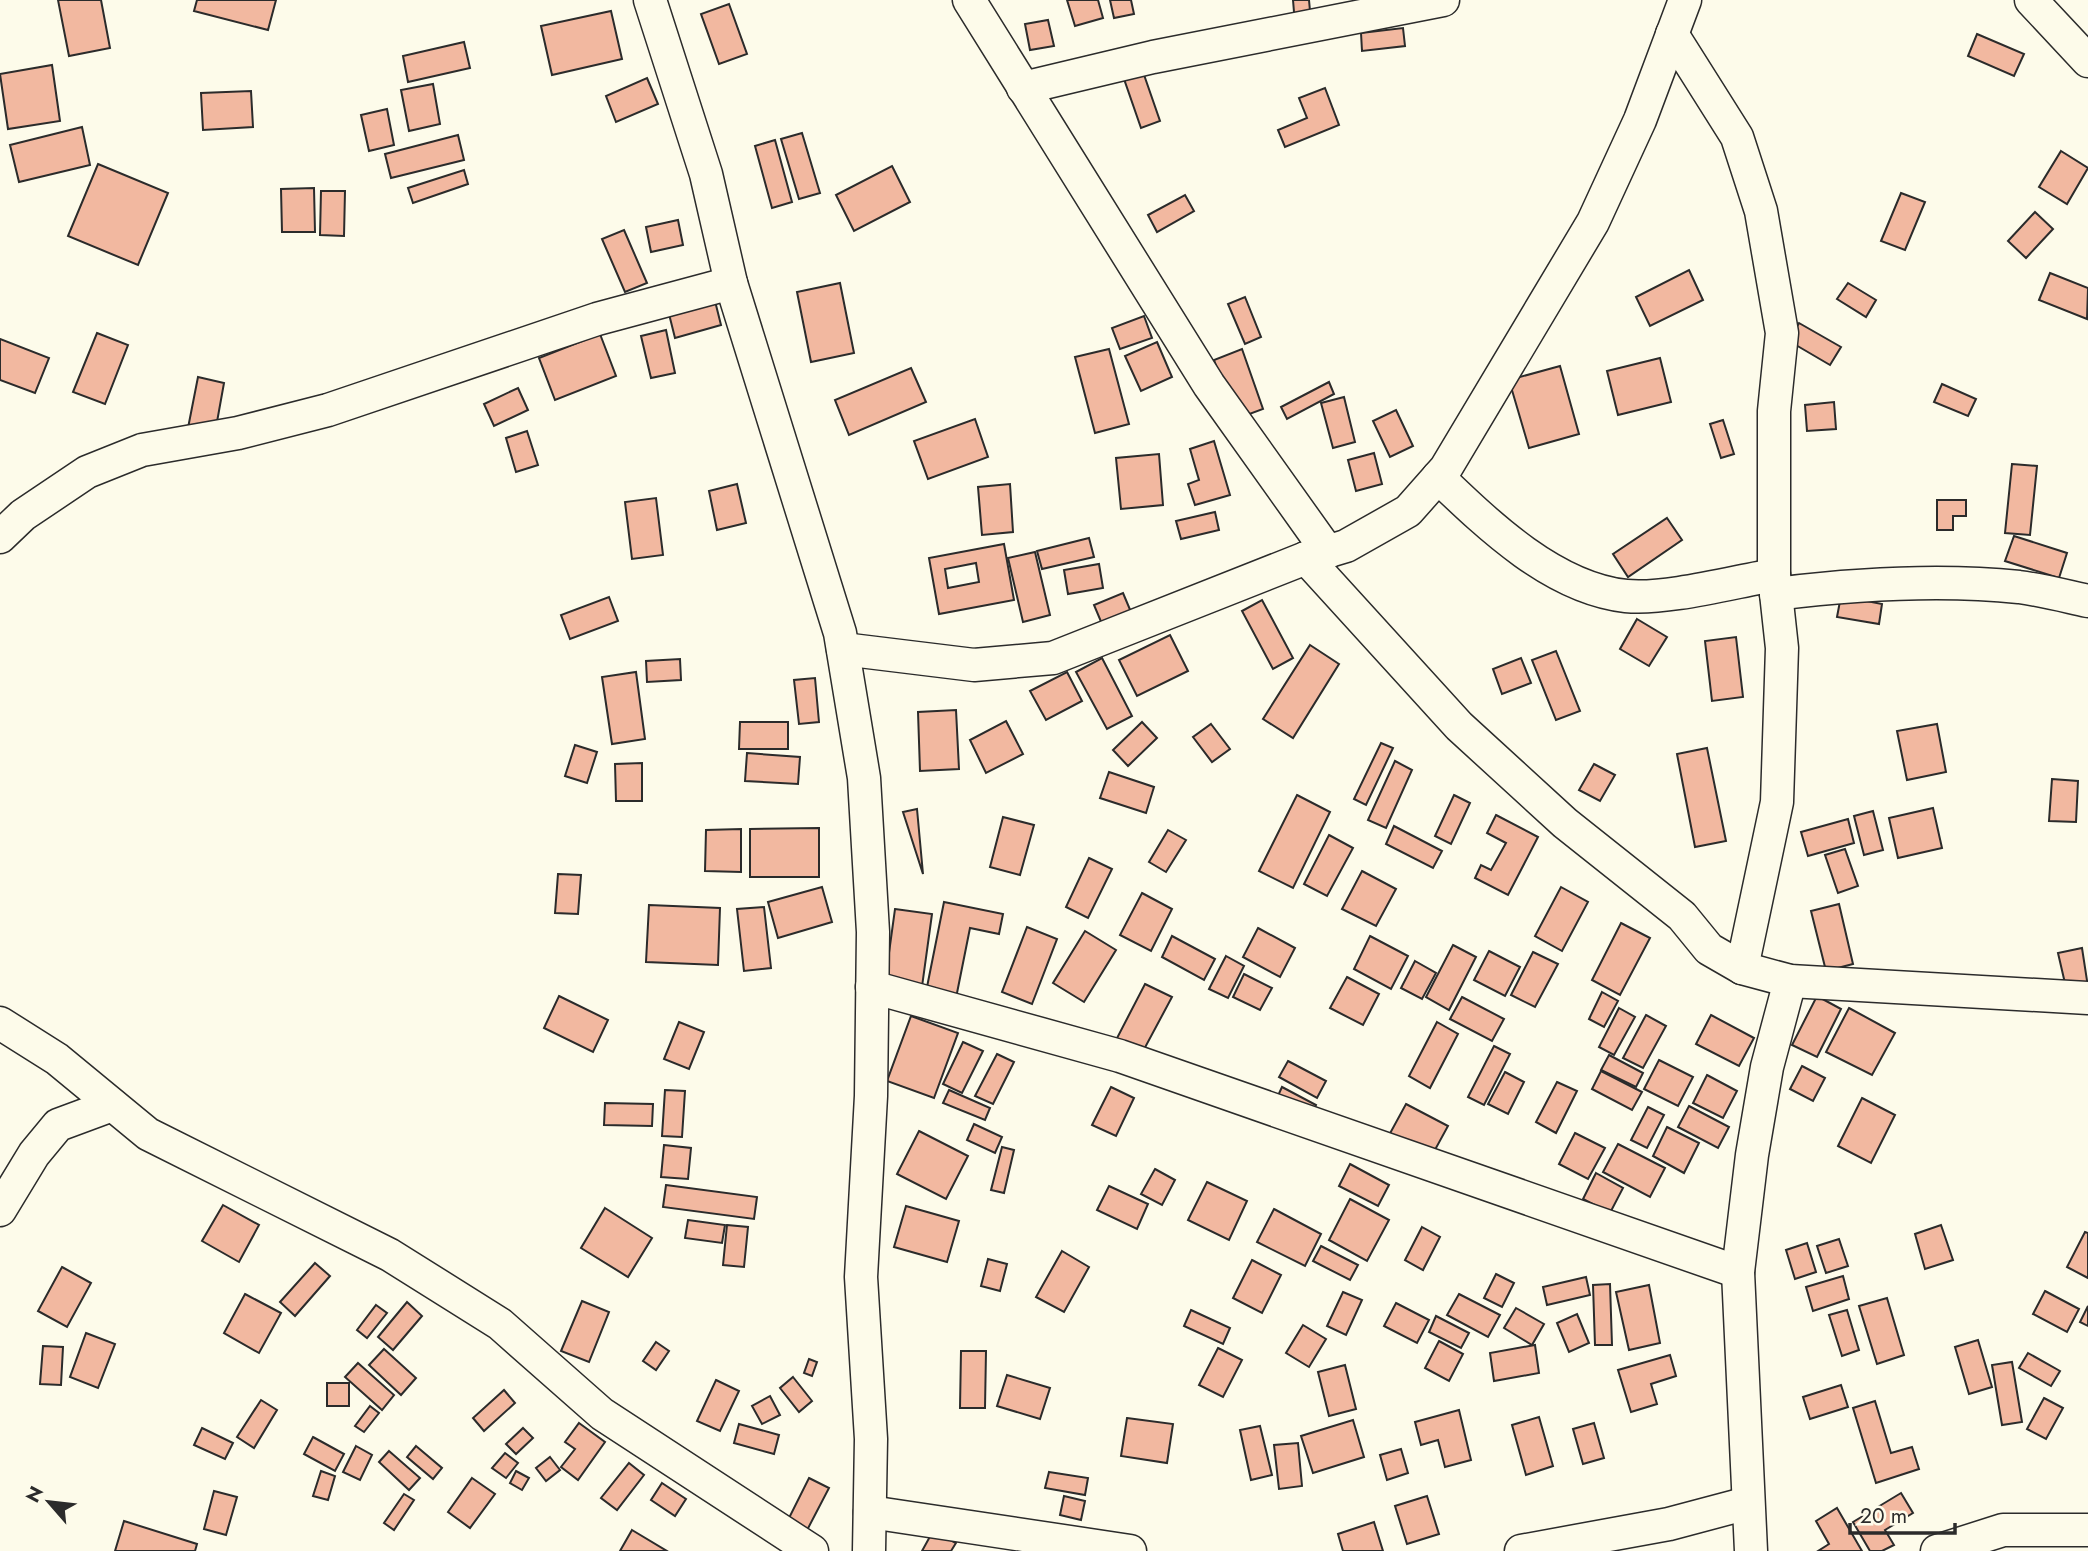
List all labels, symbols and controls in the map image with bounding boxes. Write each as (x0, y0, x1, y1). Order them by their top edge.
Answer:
north arrow (14, 1467, 84, 1537)
text: N (19, 1481, 50, 1507)
scale bar (1850, 1492, 1955, 1536)
text: 20 m (1860, 1501, 1907, 1531)

